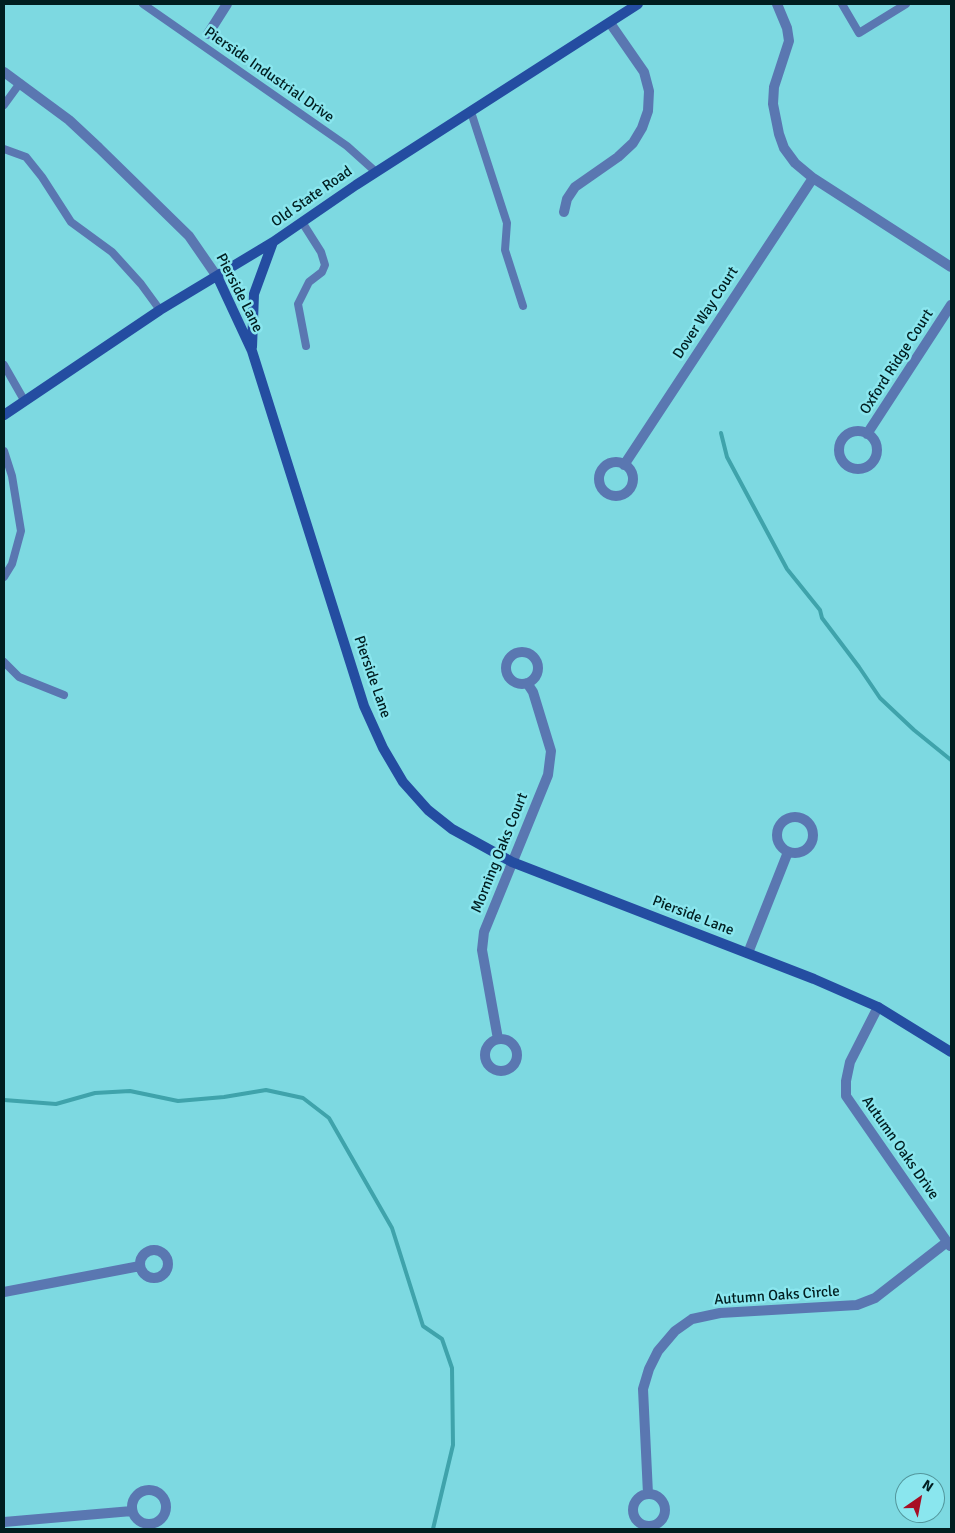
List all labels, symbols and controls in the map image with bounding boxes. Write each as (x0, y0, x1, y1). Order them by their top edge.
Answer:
street label: Pierside Industrial Drive (201, 23, 337, 127)
street label: Old State Road (268, 163, 356, 231)
street label: Pierside Lane (211, 251, 267, 335)
street label: Dover Way Court (670, 264, 742, 362)
street label: Oxford Ridge Court (856, 306, 938, 418)
street label: Pierside Lane (349, 633, 395, 721)
street label: Morning Oaks Court (468, 790, 532, 916)
street label: Pierside Lane (650, 892, 736, 940)
street label: Autumn Oaks Drive (858, 1093, 942, 1203)
street label: Autumn Oaks Circle (714, 1283, 840, 1309)
north arrow (895, 1473, 945, 1523)
text: N (919, 1476, 937, 1496)

